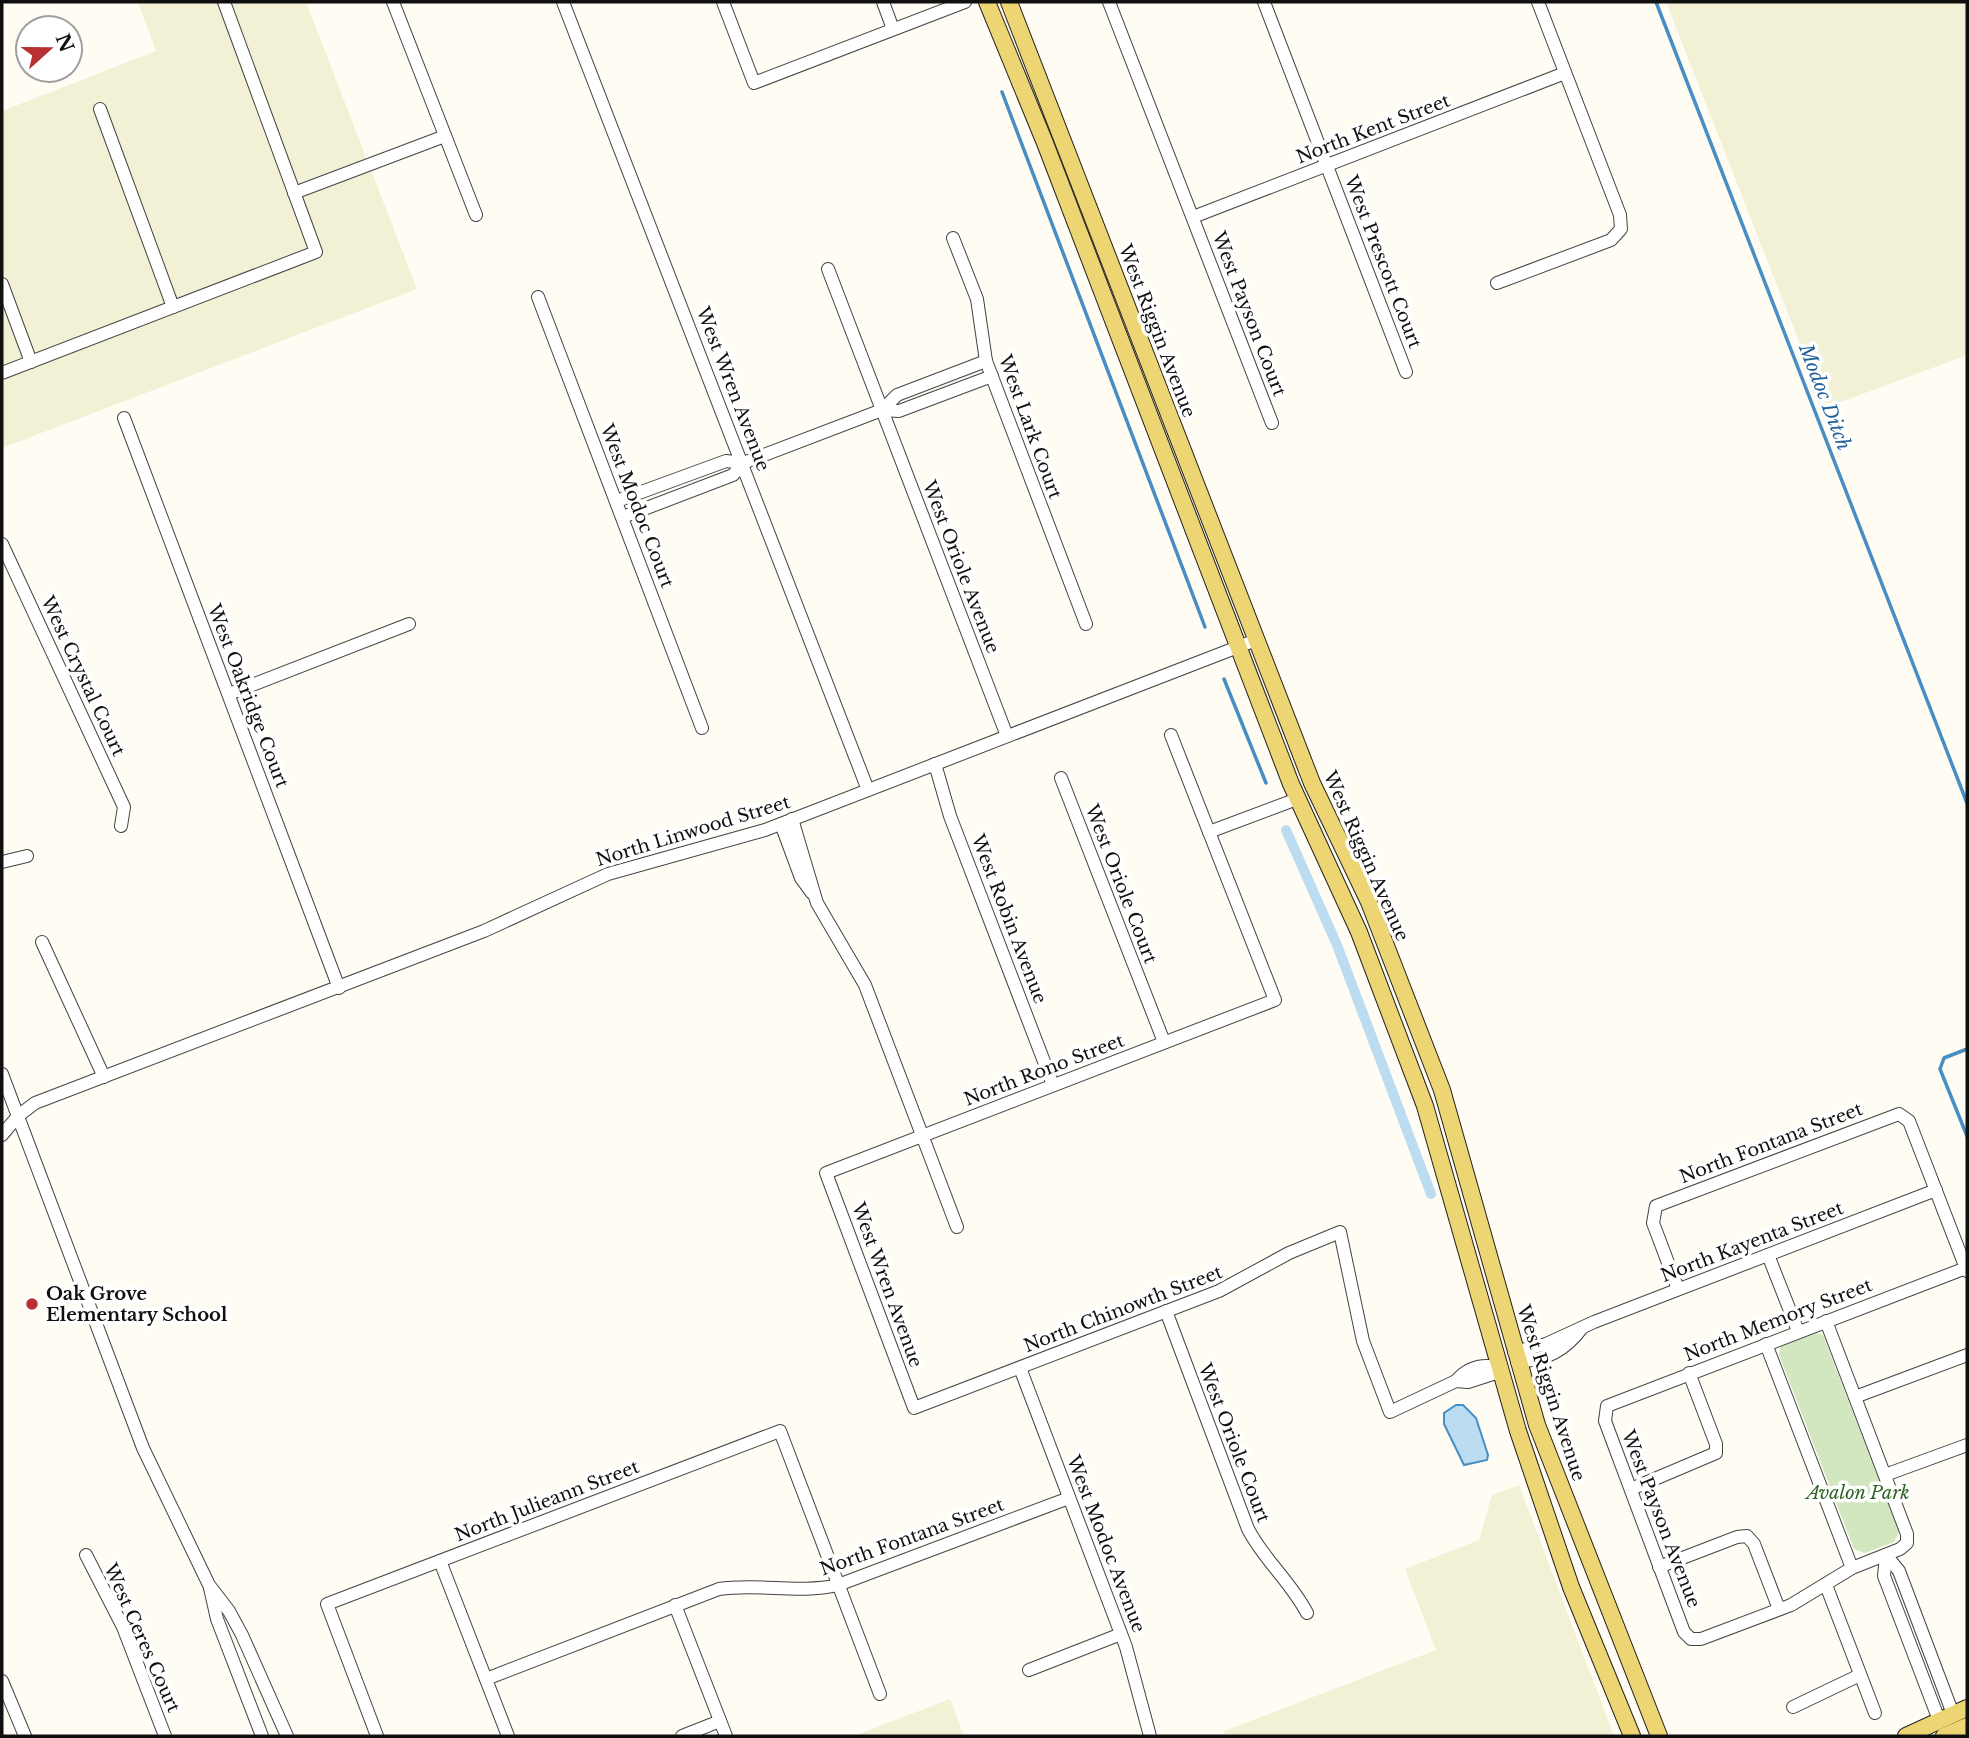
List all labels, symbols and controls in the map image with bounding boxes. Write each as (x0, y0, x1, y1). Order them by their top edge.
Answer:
north arrow (14, 14, 84, 84)
text: N (50, 31, 78, 56)
street label: North Kent Street (1293, 89, 1453, 168)
street label: West Prescott Court (1340, 172, 1426, 352)
street label: West Payson Court (1207, 228, 1291, 400)
street label: West Riggin Avenue (1113, 240, 1200, 421)
street label: West Wren Avenue (691, 303, 774, 474)
water label: Modoc Ditch (1794, 340, 1856, 454)
street label: West Lark Court (993, 351, 1066, 502)
street label: West Modoc Court (595, 420, 678, 591)
street label: West Oriole Avenue (918, 477, 1004, 656)
street label: West Crystal Court (36, 592, 130, 760)
street label: West Oakridge Court (202, 600, 293, 791)
street label: West Riggin Avenue (1318, 767, 1413, 944)
street label: North Linwood Street (593, 791, 793, 871)
street label: West Oriole Court (1080, 800, 1162, 967)
street label: West Robin Avenue (966, 830, 1051, 1007)
street label: North Rono Street (961, 1029, 1127, 1111)
street label: North Fontana Street (1676, 1098, 1866, 1188)
street label: North Kayenta Street (1658, 1197, 1847, 1287)
street label: West Wren Avenue (847, 1199, 927, 1370)
street label: North Chinowth Street (1021, 1261, 1226, 1357)
street label: North Memory Street (1681, 1274, 1875, 1366)
place label: Oak Grove Elementary School (46, 1283, 228, 1326)
marker: Oak Grove Elementary School (24, 1296, 40, 1312)
street label: West Riggin Avenue (1512, 1301, 1590, 1484)
street label: West Oriole Court (1193, 1359, 1275, 1526)
street label: West Payson Avenue (1617, 1426, 1705, 1611)
street label: West Modoc Avenue (1062, 1452, 1150, 1636)
street label: North Julieann Street (452, 1456, 642, 1546)
park label: Avalon Park (1804, 1482, 1910, 1504)
street label: North Fontana Street (817, 1493, 1007, 1581)
street label: West Ceres Court (99, 1559, 185, 1716)

